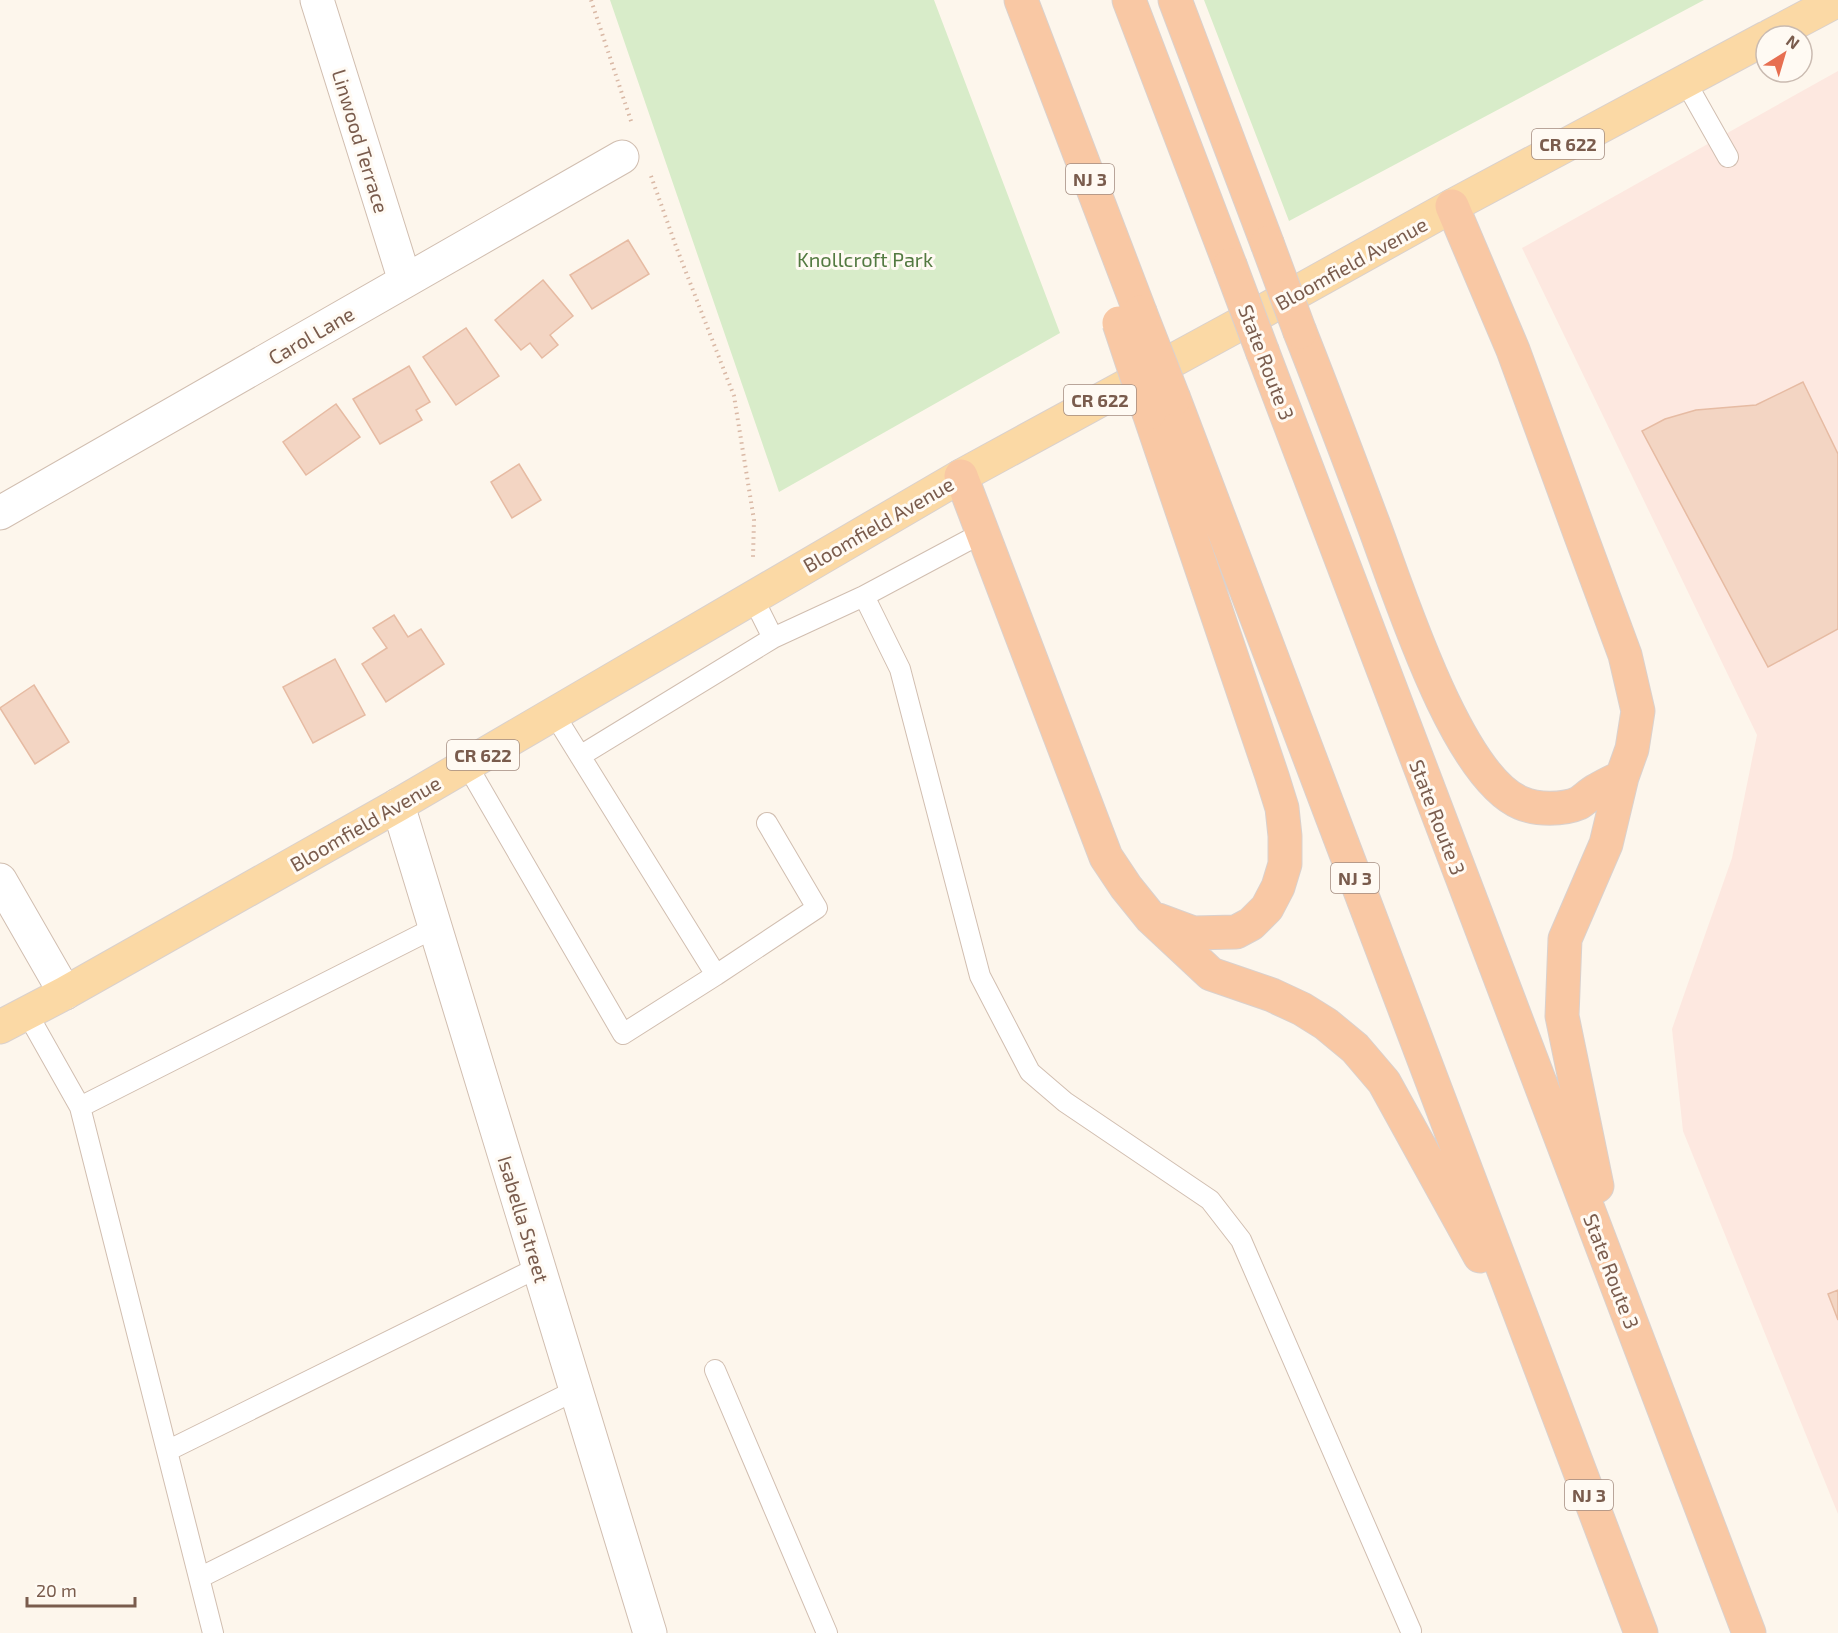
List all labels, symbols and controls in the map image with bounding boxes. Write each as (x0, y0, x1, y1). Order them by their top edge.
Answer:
north arrow (1754, 24, 1814, 84)
text: N (1783, 31, 1804, 53)
street label: Linwood Terrace (328, 66, 394, 216)
road number: CR 622 (1532, 129, 1604, 159)
road number: NJ 3 (1066, 164, 1114, 194)
street label: Bloomfield Avenue (1271, 211, 1431, 315)
park label: Knollcroft Park (797, 247, 933, 271)
street label: Carol Lane (264, 301, 358, 369)
street label: State Route 3 (1234, 301, 1300, 423)
road number: CR 622 (1064, 385, 1136, 415)
street label: Bloomfield Avenue (798, 471, 958, 577)
road number: CR 622 (447, 740, 519, 770)
street label: State Route 3 (1405, 756, 1471, 878)
street label: Bloomfield Avenue (285, 770, 445, 876)
road number: NJ 3 (1331, 863, 1379, 893)
street label: Isabella Street (493, 1153, 555, 1286)
street label: State Route 3 (1579, 1210, 1645, 1332)
road number: NJ 3 (1565, 1480, 1613, 1510)
scale bar (27, 1570, 135, 1608)
text: 20 m (36, 1579, 77, 1601)

